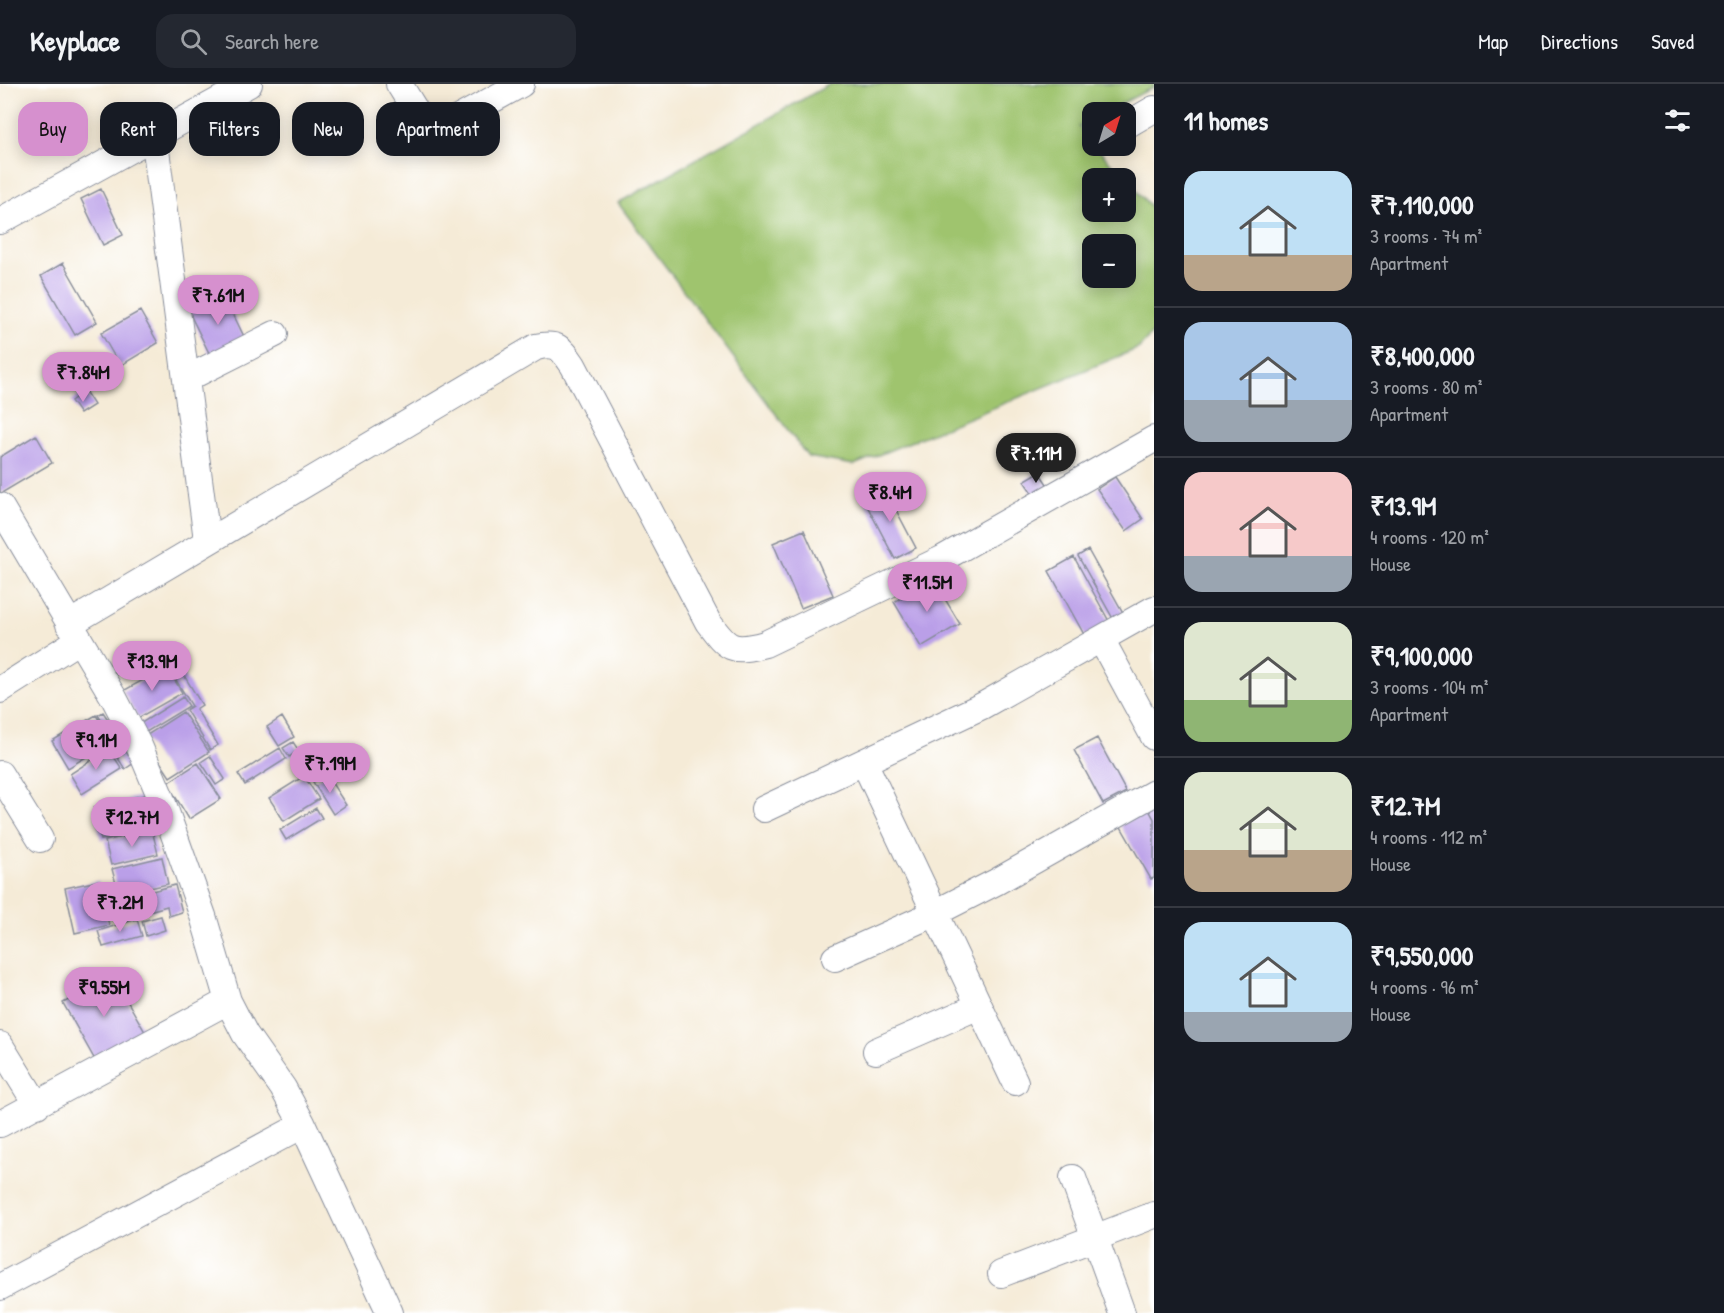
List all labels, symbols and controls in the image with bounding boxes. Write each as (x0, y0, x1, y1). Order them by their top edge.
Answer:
search box (156, 14, 576, 68)
text: Keyplace (30, 22, 120, 60)
icon: search (177, 25, 210, 58)
text: Search here (225, 26, 319, 56)
text: Map (1478, 27, 1508, 56)
text: Directions (1541, 27, 1618, 56)
text: Saved (1651, 27, 1694, 56)
chip: Buy (18, 102, 88, 156)
chip: Rent (100, 102, 177, 156)
chip: Filters (189, 102, 280, 156)
chip: New (292, 102, 364, 156)
chip: Apartment (376, 102, 500, 156)
north arrow (1082, 102, 1136, 156)
map controls (1082, 102, 1136, 288)
text: 11 homes (1184, 103, 1268, 138)
icon: filters (1661, 104, 1694, 137)
button: + (1082, 168, 1136, 222)
text: ₹7,110,000 (1370, 187, 1474, 222)
icon: home (1232, 195, 1304, 267)
text: 3 rooms · 74 m² (1370, 222, 1482, 249)
button: − (1082, 234, 1136, 288)
text: Apartment (1370, 249, 1448, 276)
pin: ₹7.61M (169, 275, 267, 326)
text: ₹7.61M (192, 281, 244, 308)
text: ₹8,400,000 (1370, 338, 1475, 373)
icon: home (1232, 346, 1304, 418)
pin: ₹7.84M (34, 352, 132, 403)
text: ₹7.84M (56, 358, 110, 385)
text: 3 rooms · 80 m² (1370, 373, 1482, 400)
text: Apartment (1370, 400, 1448, 427)
pin: ₹7.11M (987, 433, 1085, 484)
text: ₹7.11M (1010, 439, 1062, 466)
pin: ₹8.4M (848, 472, 932, 523)
text: ₹8.4M (868, 478, 912, 505)
text: ₹13.9M (1370, 488, 1437, 523)
icon: home (1232, 496, 1304, 568)
text: 4 rooms · 120 m² (1370, 523, 1489, 550)
text: House (1370, 550, 1411, 577)
pin: ₹11.5M (878, 562, 976, 613)
text: ₹11.5M (902, 568, 952, 595)
text: ₹9,100,000 (1370, 638, 1473, 673)
pin: ₹13.9M (103, 641, 201, 692)
icon: home (1232, 646, 1304, 718)
text: ₹13.9M (126, 647, 178, 674)
text: 3 rooms · 104 m² (1370, 673, 1488, 700)
text: Apartment (1370, 700, 1448, 727)
pin: ₹9.1M (54, 720, 138, 771)
text: ₹9.1M (75, 726, 117, 753)
pin: ₹7.19M (281, 743, 379, 794)
text: ₹7.19M (304, 749, 356, 776)
text: ₹12.7M (1370, 788, 1440, 823)
icon: home (1232, 796, 1304, 868)
pin: ₹12.7M (83, 797, 181, 848)
text: ₹12.7M (105, 803, 159, 830)
text: 4 rooms · 112 m² (1370, 823, 1487, 850)
text: House (1370, 850, 1411, 877)
pin: ₹7.2M (78, 882, 162, 933)
text: ₹7.2M (97, 888, 143, 915)
text: ₹9,550,000 (1370, 938, 1474, 973)
icon: home (1232, 946, 1304, 1018)
pin: ₹9.55M (55, 967, 153, 1018)
text: ₹9.55M (78, 973, 130, 1000)
text: 4 rooms · 96 m² (1370, 973, 1479, 1000)
text: House (1370, 1000, 1411, 1027)

